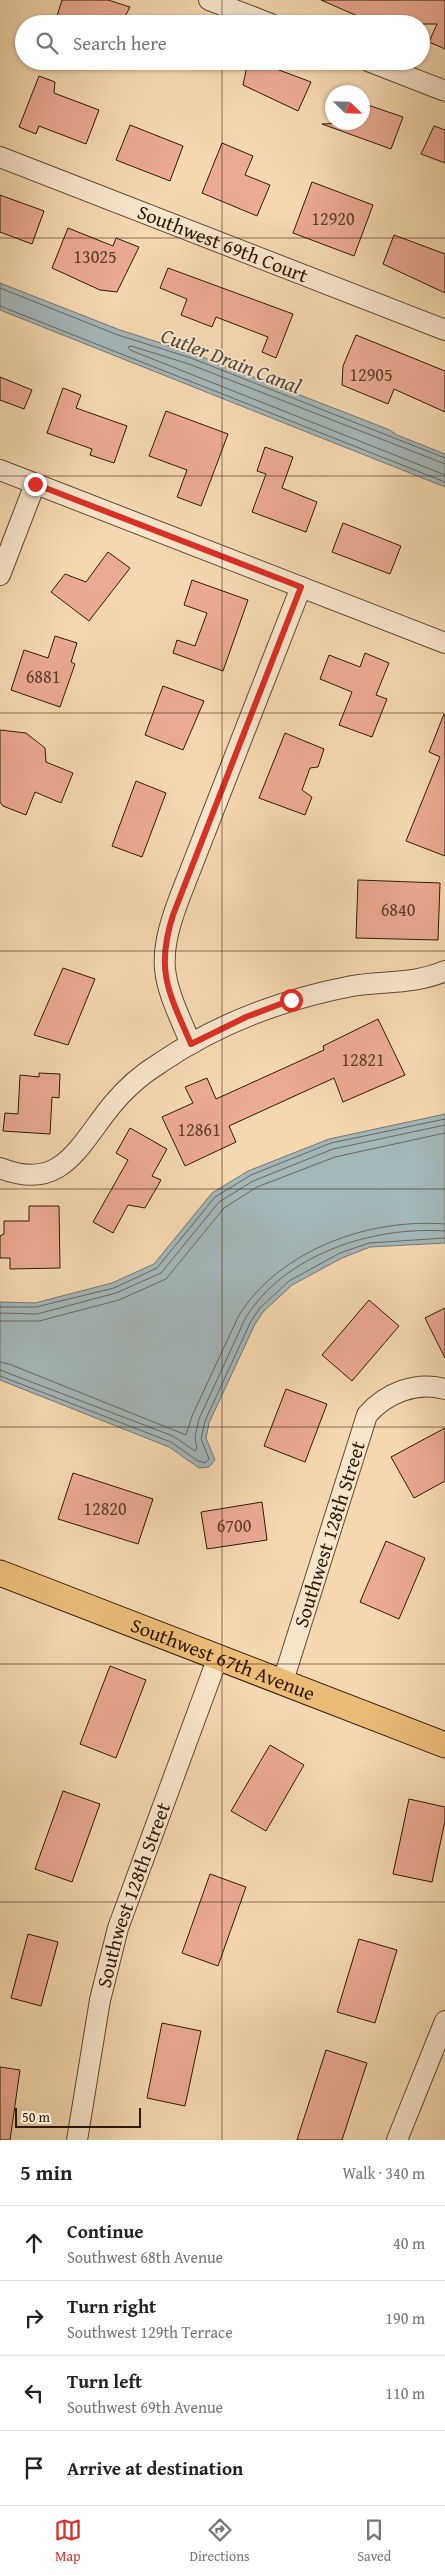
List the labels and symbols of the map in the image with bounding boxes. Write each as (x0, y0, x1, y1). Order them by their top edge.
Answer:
north arrow (325, 85, 370, 130)
street label: Southwest 69th Court (133, 197, 313, 289)
house number: 12920 (311, 205, 355, 232)
house number: 13025 (73, 243, 117, 270)
water label: Cutler Drain Canal (157, 320, 306, 401)
house number: 12905 (349, 361, 393, 388)
route end (24, 473, 47, 496)
house number: 6881 (26, 663, 60, 690)
house number: 6840 (381, 896, 416, 923)
route start (280, 989, 303, 1012)
house number: 12821 (341, 1046, 385, 1073)
house number: 12861 (177, 1116, 221, 1143)
street label: Southwest 128th Street (286, 1437, 372, 1631)
house number: 12820 (83, 1495, 127, 1522)
house number: 6700 (217, 1512, 252, 1539)
street label: Southwest 67th Avenue (127, 1610, 319, 1707)
street label: Southwest 128th Street (89, 1798, 177, 1991)
scale bar (15, 2105, 141, 2128)

